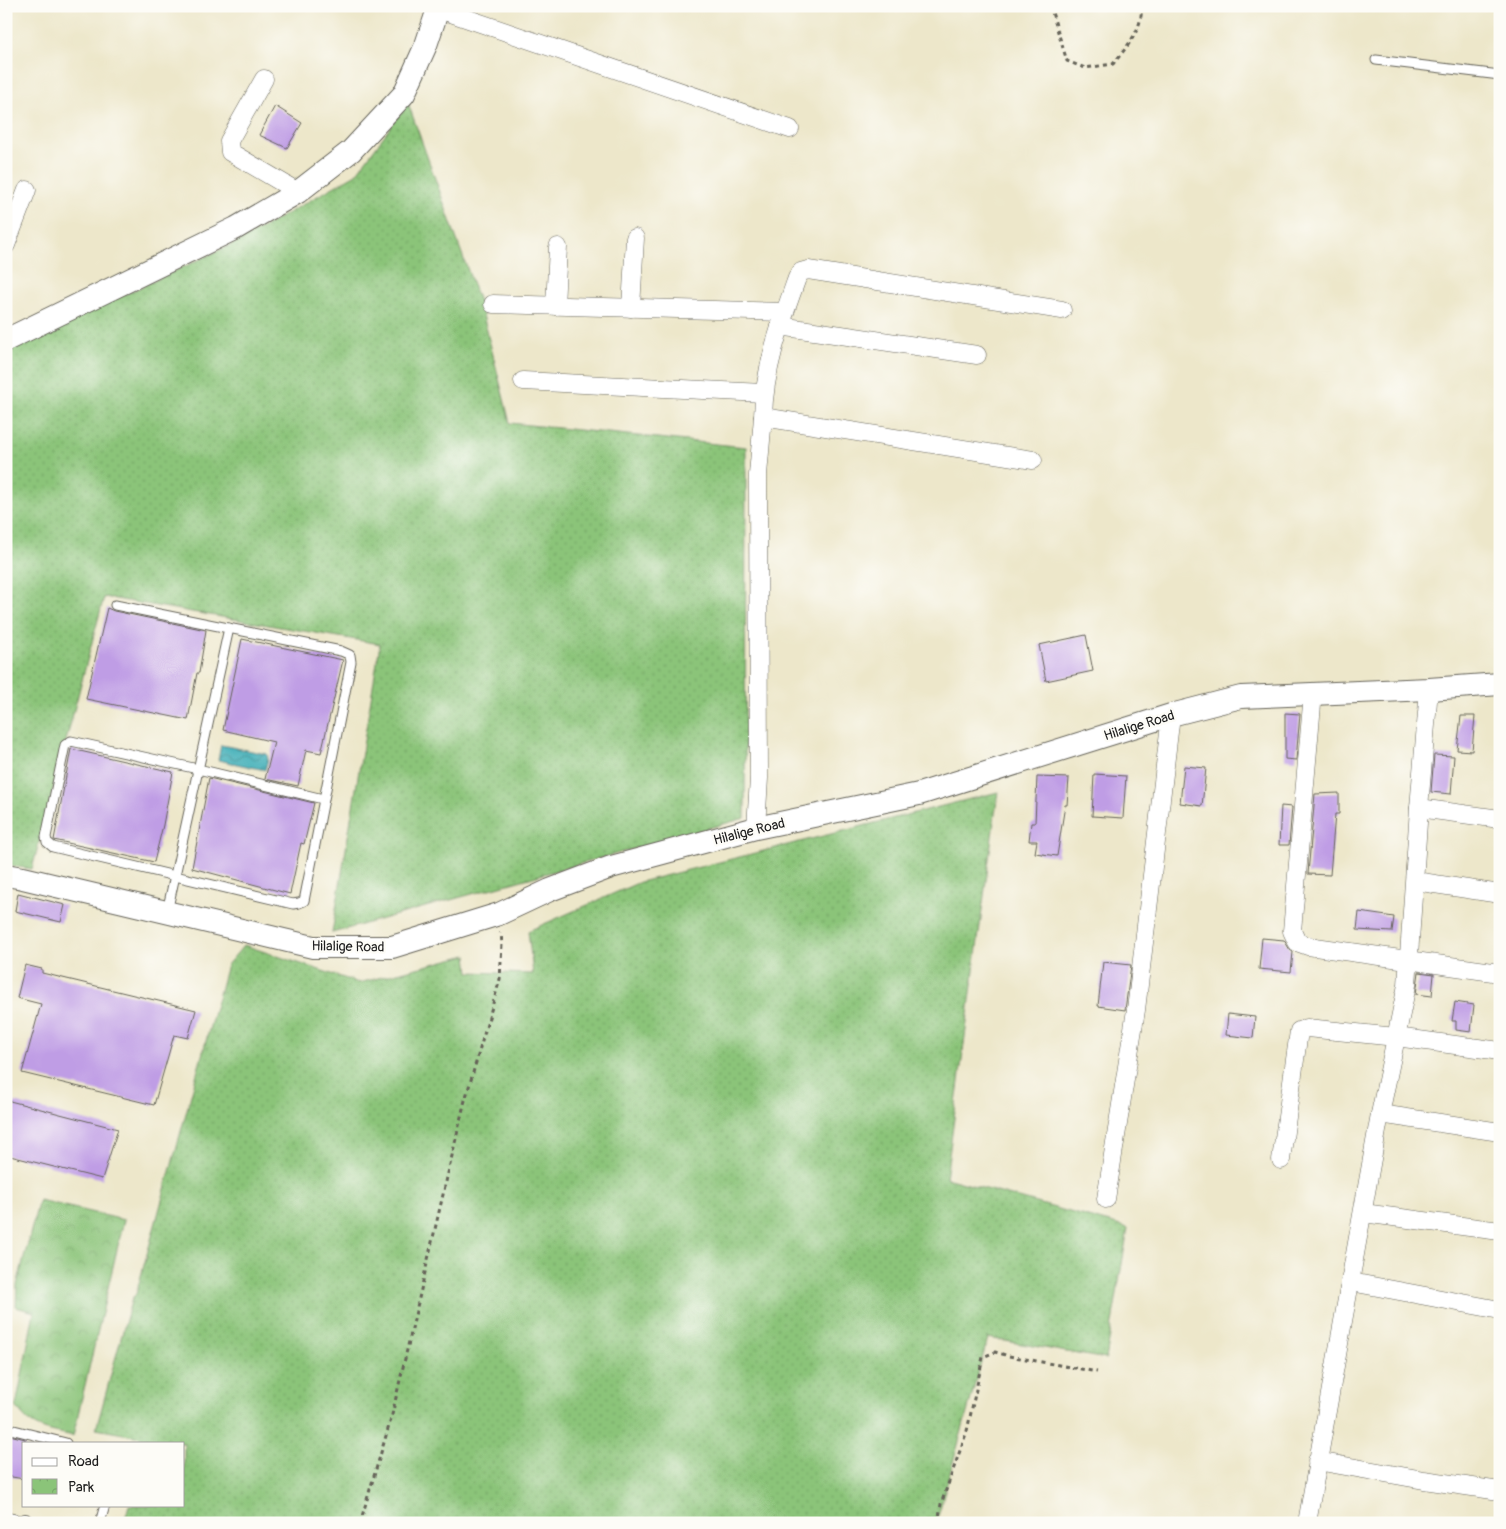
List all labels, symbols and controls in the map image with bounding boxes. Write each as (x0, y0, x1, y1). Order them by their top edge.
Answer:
street label: Hilalige Road (1102, 707, 1177, 744)
street label: Hilalige Road (712, 814, 787, 849)
street label: Hilalige Road (311, 937, 385, 956)
legend (22, 1442, 185, 1506)
text: Road (68, 1452, 99, 1471)
text: Park (68, 1478, 95, 1497)

